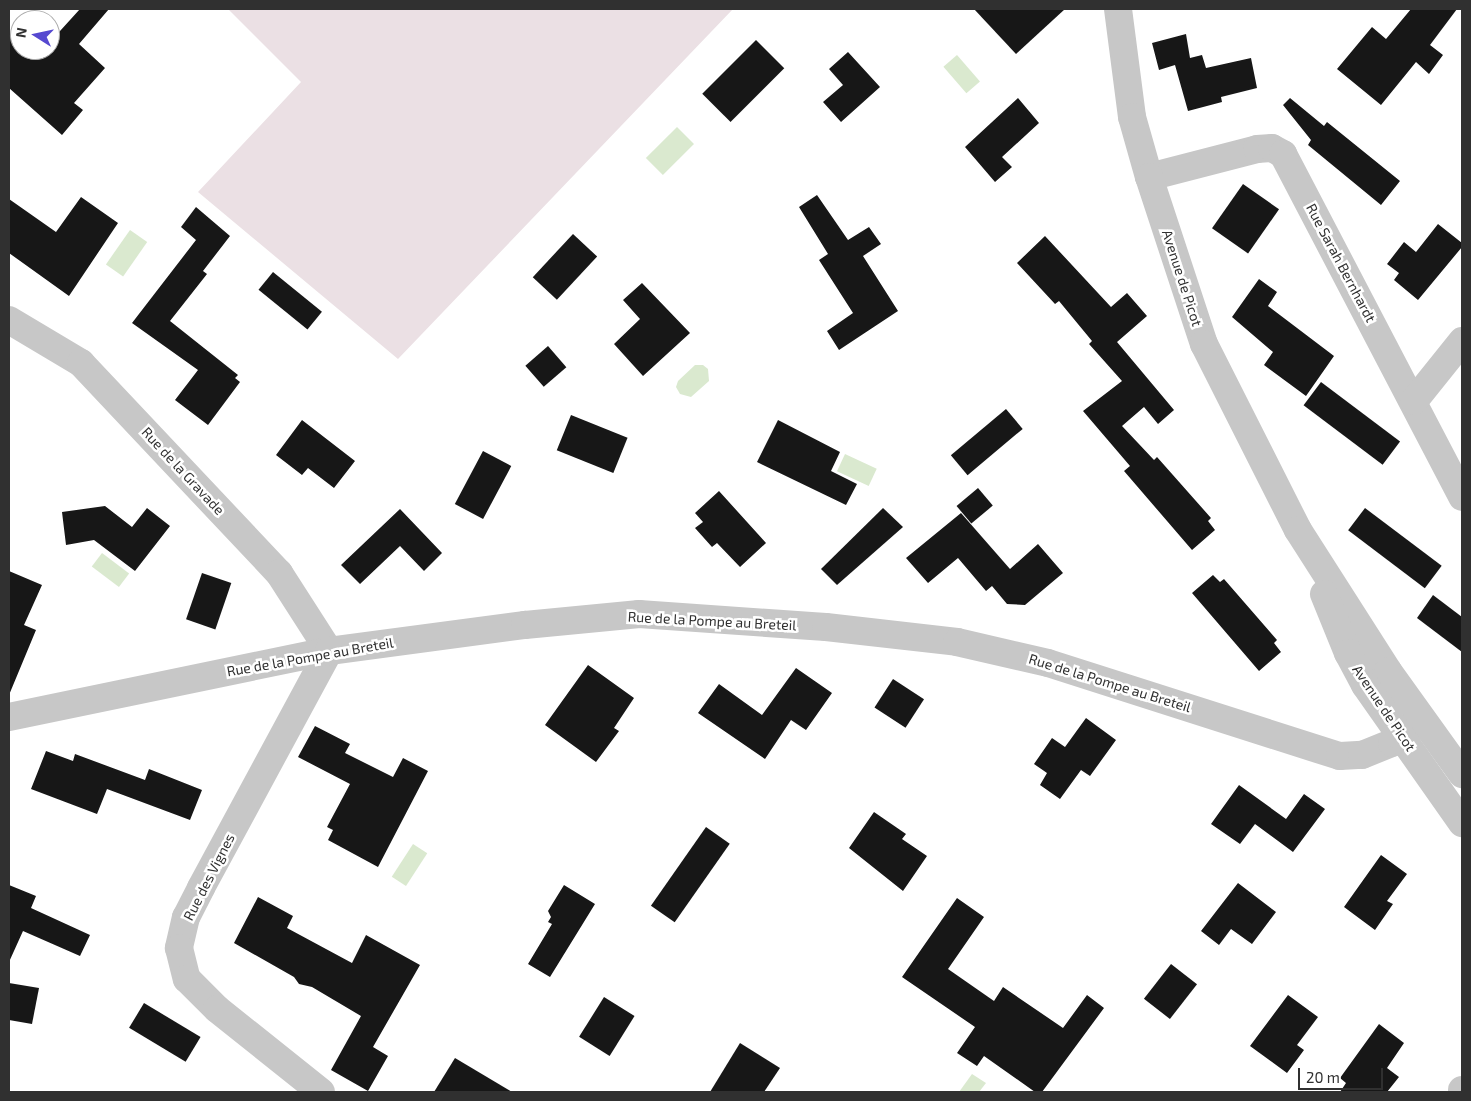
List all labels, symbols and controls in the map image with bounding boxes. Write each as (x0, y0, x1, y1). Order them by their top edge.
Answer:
north arrow (10, 10, 60, 60)
text: N (11, 26, 30, 39)
street label: Rue Sarah Bernhardt (1303, 201, 1379, 325)
street label: Avenue de Picot (1158, 228, 1206, 328)
street label: Rue de la Gravade (138, 424, 228, 518)
street label: Rue de la Pompe au Breteil (627, 608, 797, 634)
street label: Rue de la Pompe au Breteil (225, 634, 395, 680)
street label: Rue de la Pompe au Breteil (1027, 650, 1193, 716)
street label: Avenue de Picot (1349, 662, 1419, 754)
street label: Rue des Vignes (180, 831, 238, 923)
scale bar (1301, 1058, 1386, 1090)
text: 20 m (1306, 1068, 1340, 1086)

